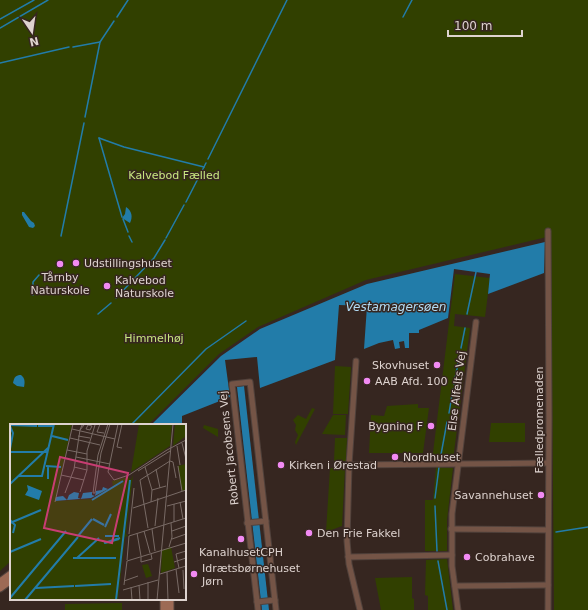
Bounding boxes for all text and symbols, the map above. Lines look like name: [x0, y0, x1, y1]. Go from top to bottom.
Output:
north arrow: [12, 12, 52, 52]
scale bar: [448, 12, 522, 38]
text: 100 m: [454, 19, 492, 33]
text: N: [28, 34, 40, 49]
park label: Kalvebod Fælled: [128, 169, 220, 182]
place label: Udstillingshuset: [84, 257, 172, 270]
marker: Udstillingshuset: [71, 258, 81, 268]
marker: Tårnby Naturskole: [55, 259, 65, 269]
place label: Tårnby Naturskole: [30, 271, 90, 297]
place label: Kalvebod Naturskole: [115, 274, 174, 300]
marker: Kalvebod Naturskole: [102, 281, 112, 291]
water label: Vestamagersøen: [346, 300, 446, 314]
park label: Himmelhøj: [124, 332, 184, 345]
street label: Else Alfelts Vej: [446, 350, 468, 432]
place label: Skovhuset: [372, 359, 430, 372]
marker: Skovhuset: [432, 360, 442, 370]
street label: Fælledpromenaden: [533, 367, 546, 473]
place label: AAB Afd. 100: [375, 375, 447, 388]
marker: AAB Afd. 100: [362, 376, 372, 386]
street label: Robert Jacobsens Vej: [217, 390, 241, 506]
place label: Bygning F: [368, 420, 423, 433]
marker: Bygning F: [426, 421, 436, 431]
inset map: [10, 424, 186, 600]
place label: Nordhuset: [403, 451, 461, 464]
marker: Nordhuset: [390, 452, 400, 462]
place label: Kirken i Ørestad: [289, 459, 377, 472]
marker: Kirken i Ørestad: [276, 460, 286, 470]
place label: Savannehuset: [455, 489, 534, 502]
marker: Savannehuset: [536, 490, 546, 500]
place label: Den Frie Fakkel: [317, 527, 400, 540]
marker: Den Frie Fakkel: [304, 528, 314, 538]
marker: KanalhusetCPH: [236, 534, 246, 544]
place label: KanalhusetCPH: [199, 546, 283, 559]
place label: Cobrahave: [475, 551, 535, 564]
marker: Cobrahave: [462, 552, 472, 562]
place label: Idrætsbørnehuset Jørn: [201, 562, 301, 588]
marker: Idrætsbørnehuset Jørn: [189, 569, 199, 579]

